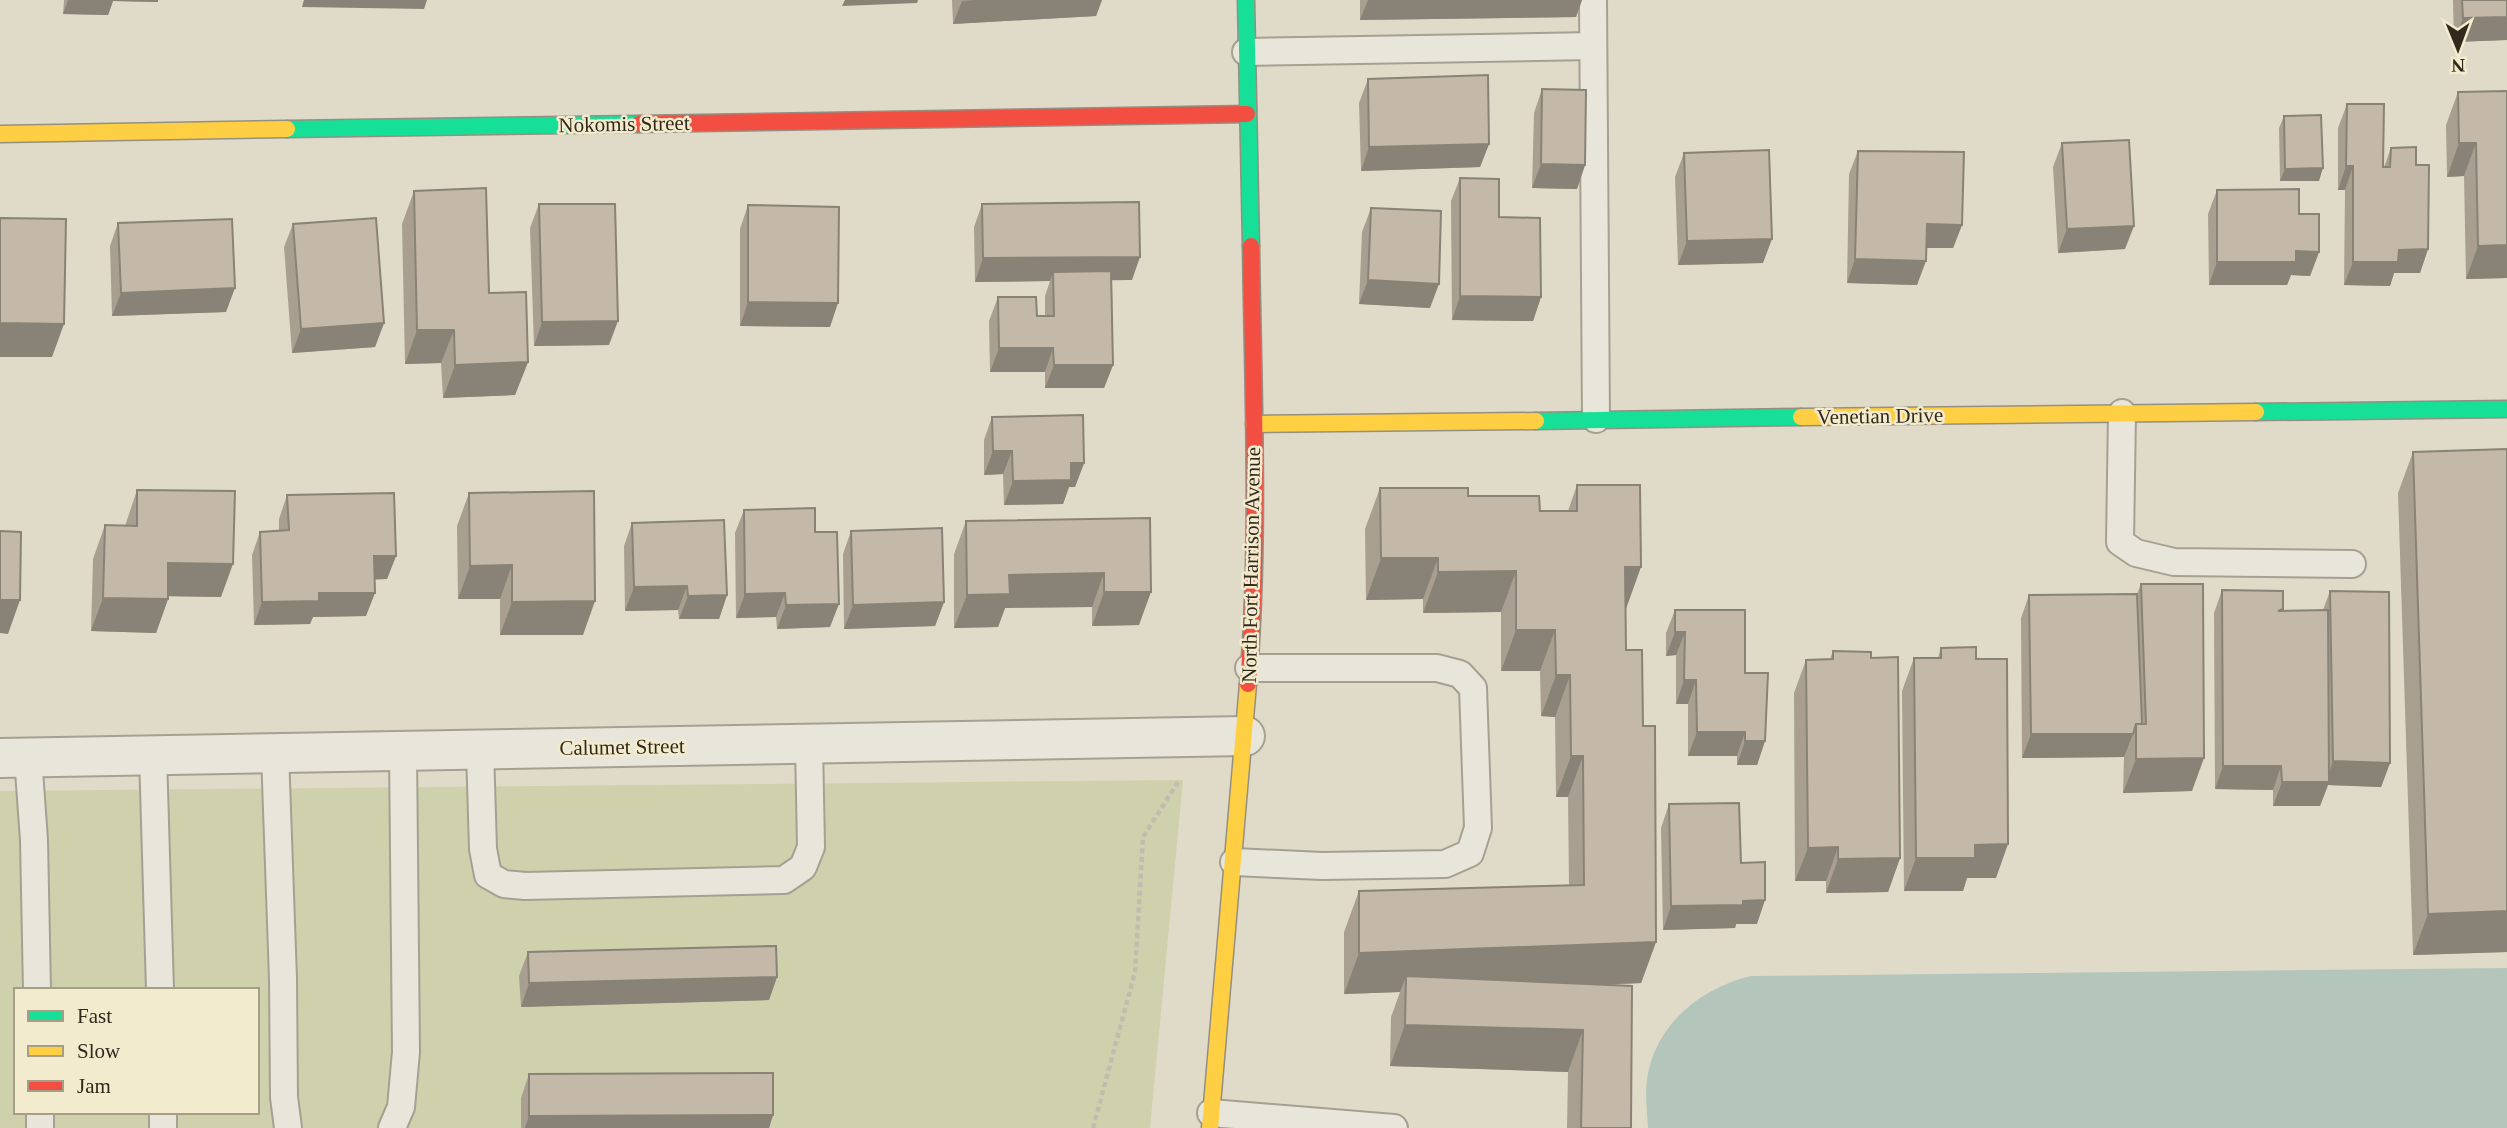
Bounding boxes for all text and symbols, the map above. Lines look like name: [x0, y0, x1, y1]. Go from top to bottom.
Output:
north arrow: [2423, 14, 2493, 84]
text: N: [2451, 55, 2465, 76]
street label: Nokomis Street: [558, 111, 690, 137]
street label: Venetian Drive: [1817, 403, 1943, 429]
street label: North Fort Harrison Avenue: [1237, 447, 1265, 683]
street label: Calumet Street: [559, 734, 685, 760]
legend: [14, 988, 259, 1114]
text: Fast: [77, 1004, 112, 1028]
text: Slow: [77, 1039, 121, 1063]
text: Jam: [77, 1074, 111, 1098]

